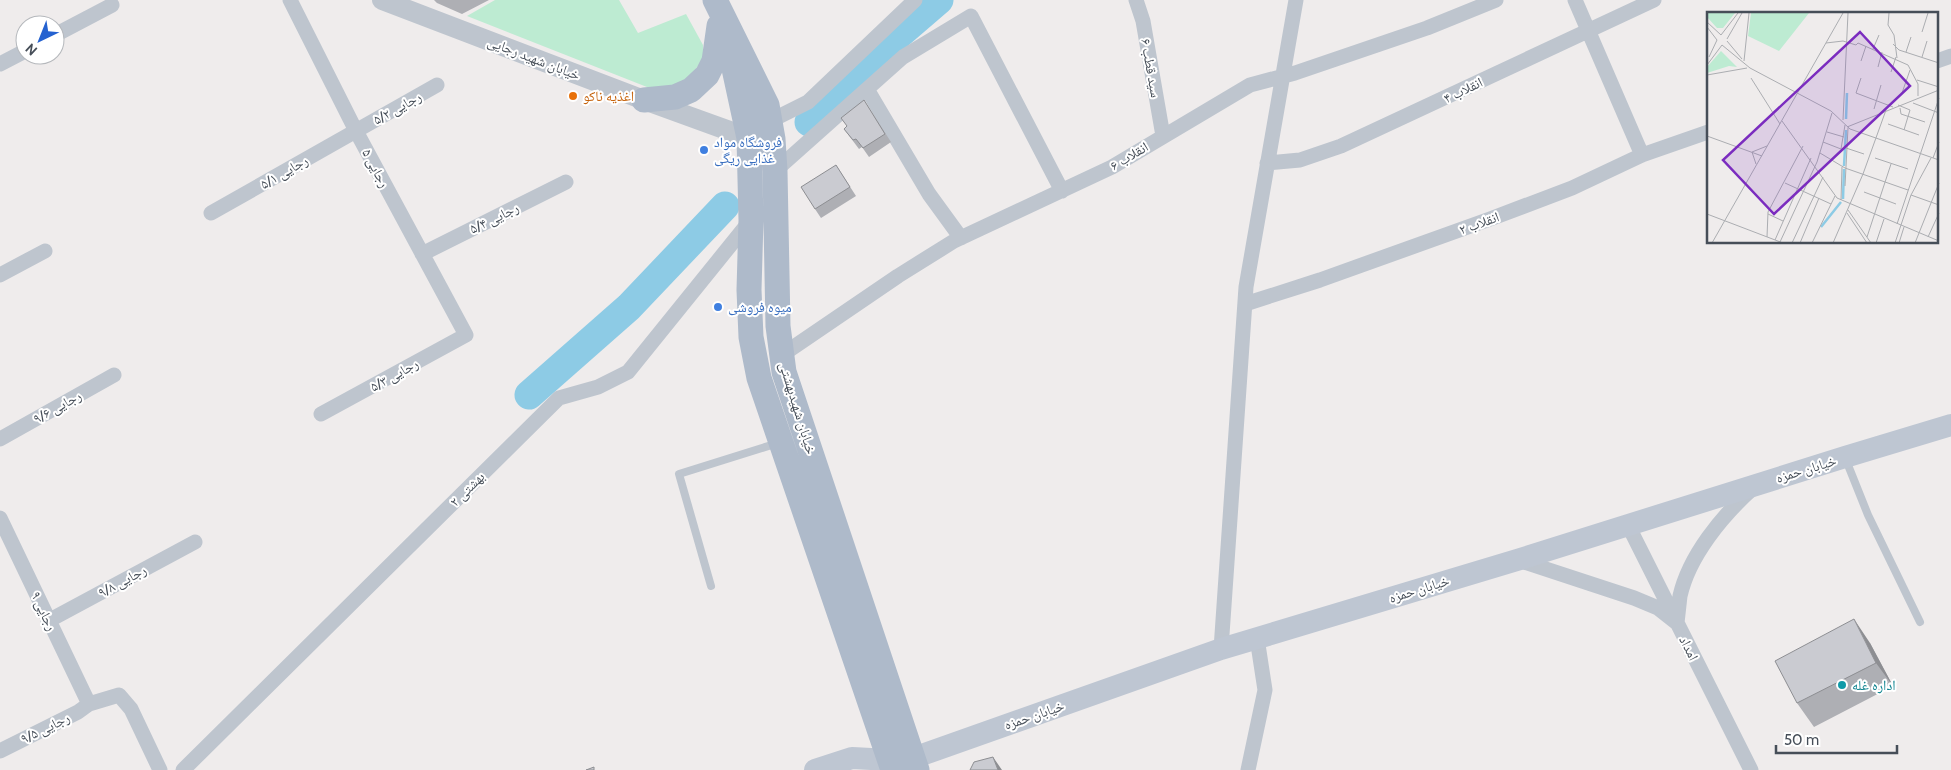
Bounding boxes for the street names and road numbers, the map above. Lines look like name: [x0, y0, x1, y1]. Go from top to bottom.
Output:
street label: خیابان شهید رجایی: [485, 32, 583, 84]
street label: سید قطب ۶: [1137, 37, 1165, 99]
street label: انقلاب ۴: [1440, 73, 1486, 107]
street label: رجایی ۵/۲: [370, 87, 424, 129]
street label: انقلاب ۶: [1107, 138, 1151, 174]
street label: رجایی ۵: [358, 145, 394, 191]
street label: رجایی ۵/۱: [257, 151, 311, 193]
street label: رجایی ۵/۴: [466, 198, 522, 238]
street label: انقلاب ۲: [1456, 207, 1502, 239]
street label: رجایی ۵/۳: [367, 354, 421, 396]
street label: خیابان شهیدبهشتی: [775, 360, 821, 456]
street label: رجایی ۹/۶: [30, 386, 84, 428]
street label: خیابان حمزه: [1774, 451, 1838, 487]
street label: بهشتی ۲: [446, 467, 489, 510]
street label: رجایی ۹/۸: [95, 561, 149, 601]
street label: خیابان حمزه: [1387, 571, 1451, 607]
street label: رجایی ۹: [27, 588, 61, 634]
street label: امداد: [1675, 633, 1703, 663]
street label: خیابان حمزه: [1002, 696, 1066, 734]
street label: رجایی ۹/۵: [17, 708, 73, 748]

